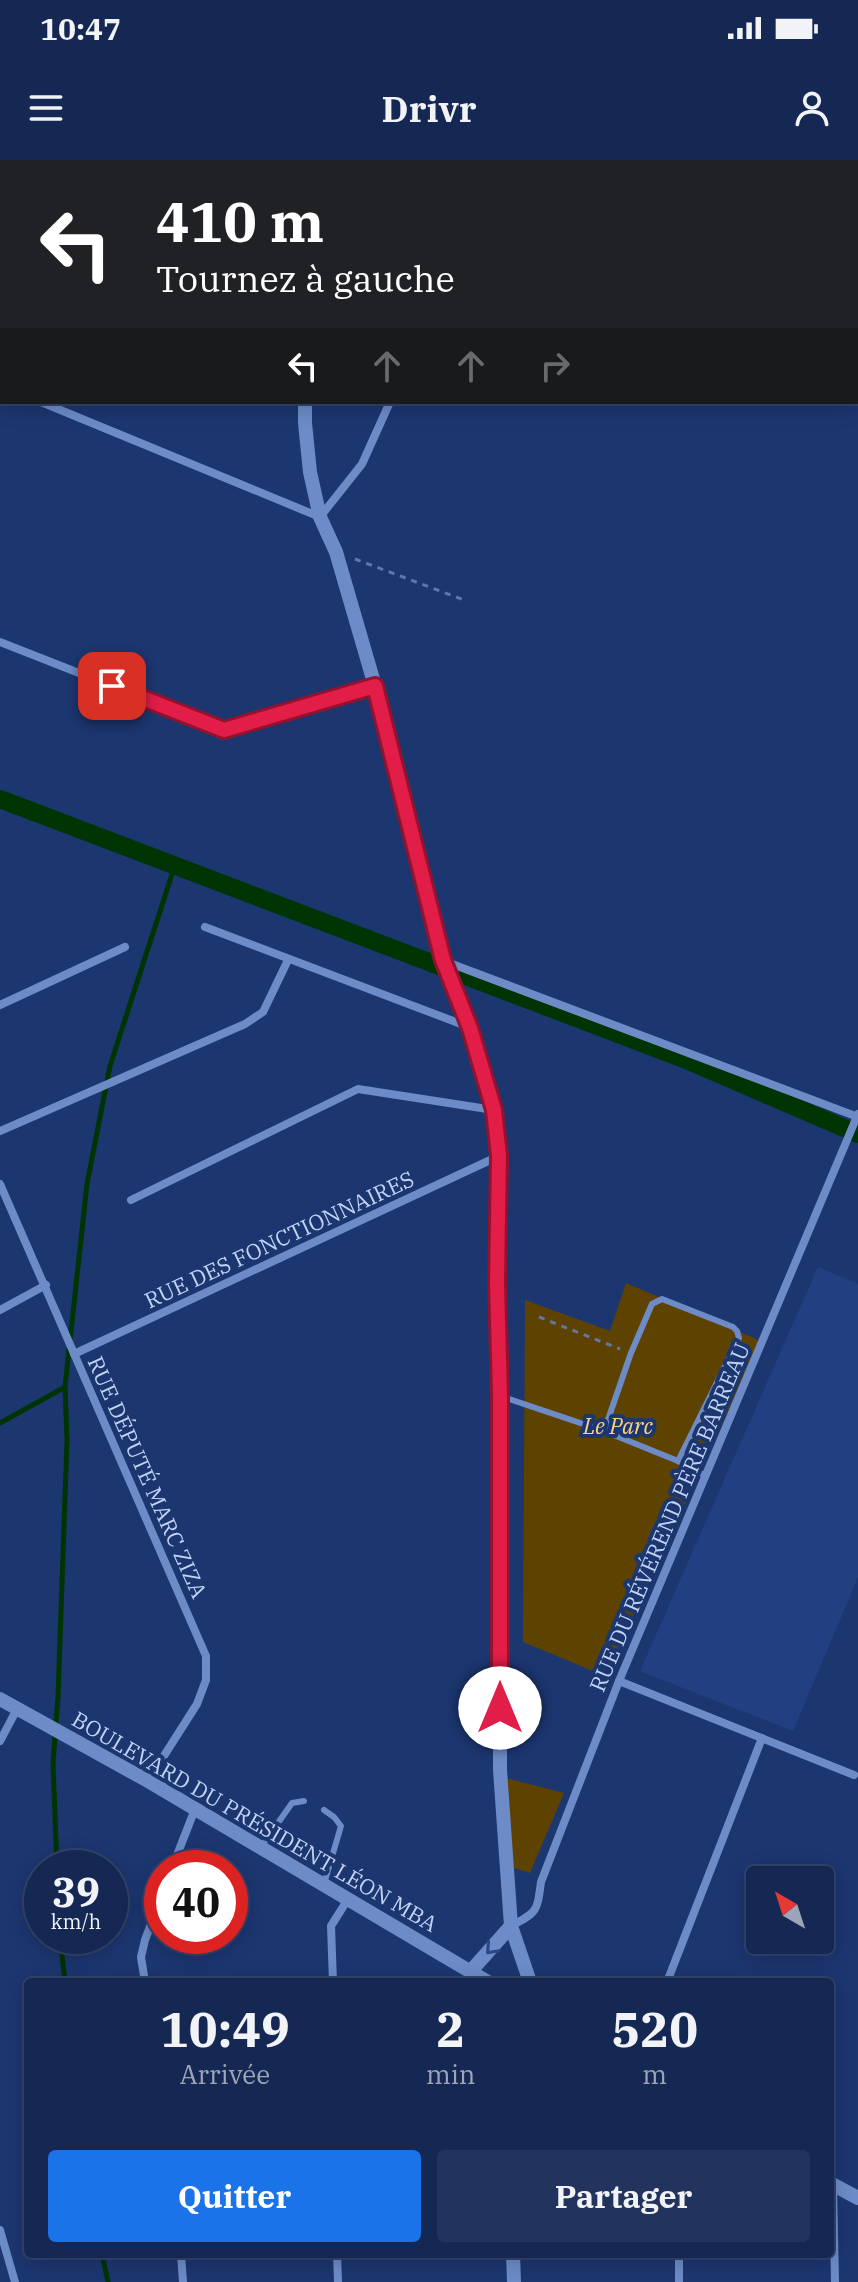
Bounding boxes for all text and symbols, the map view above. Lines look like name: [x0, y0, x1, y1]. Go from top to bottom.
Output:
text: 10:47: [40, 9, 121, 48]
text: Drivr: [381, 85, 477, 132]
icon: menu: [24, 86, 68, 130]
icon: person: [790, 86, 834, 130]
text: 410 m: [156, 185, 324, 257]
icon: left: [24, 192, 128, 296]
text: Tournez à gauche: [156, 255, 455, 302]
icon: left: [281, 344, 325, 388]
icon: ahead: [365, 344, 409, 388]
icon: ahead: [449, 344, 493, 388]
icon: right: [533, 344, 577, 388]
pin: [78, 652, 146, 720]
icon: arrive: [90, 664, 134, 708]
street label: RUE DES FONCTIONNAIRES: [139, 1164, 419, 1314]
street label: RUE DU RÉVÉREND PÈRE BARREAU: [582, 1338, 756, 1696]
street label: RUE DÉPUTÉ MARC ZIZA: [81, 1351, 215, 1603]
park label: Le Parc: [582, 1411, 653, 1440]
position arrow: [458, 1666, 542, 1750]
street label: BOULEVARD DU PRÉSIDENT LÉON MBA: [67, 1704, 443, 1938]
speed limit sign: 40: [144, 1850, 248, 1954]
text: 39: [52, 1866, 100, 1918]
north arrow: [746, 1866, 834, 1954]
map controls: [746, 1866, 834, 1954]
text: km/h: [51, 1908, 101, 1935]
one-way arrow: [485, 1940, 500, 1954]
text: 10:49: [160, 1998, 290, 2060]
text: 2: [436, 1998, 465, 2060]
text: 520: [612, 1998, 698, 2060]
text: Arrivée: [180, 2057, 270, 2091]
text: min: [426, 2057, 475, 2091]
text: m: [642, 2057, 667, 2091]
button: Quitter: [48, 2150, 421, 2242]
button: Partager: [437, 2150, 810, 2242]

